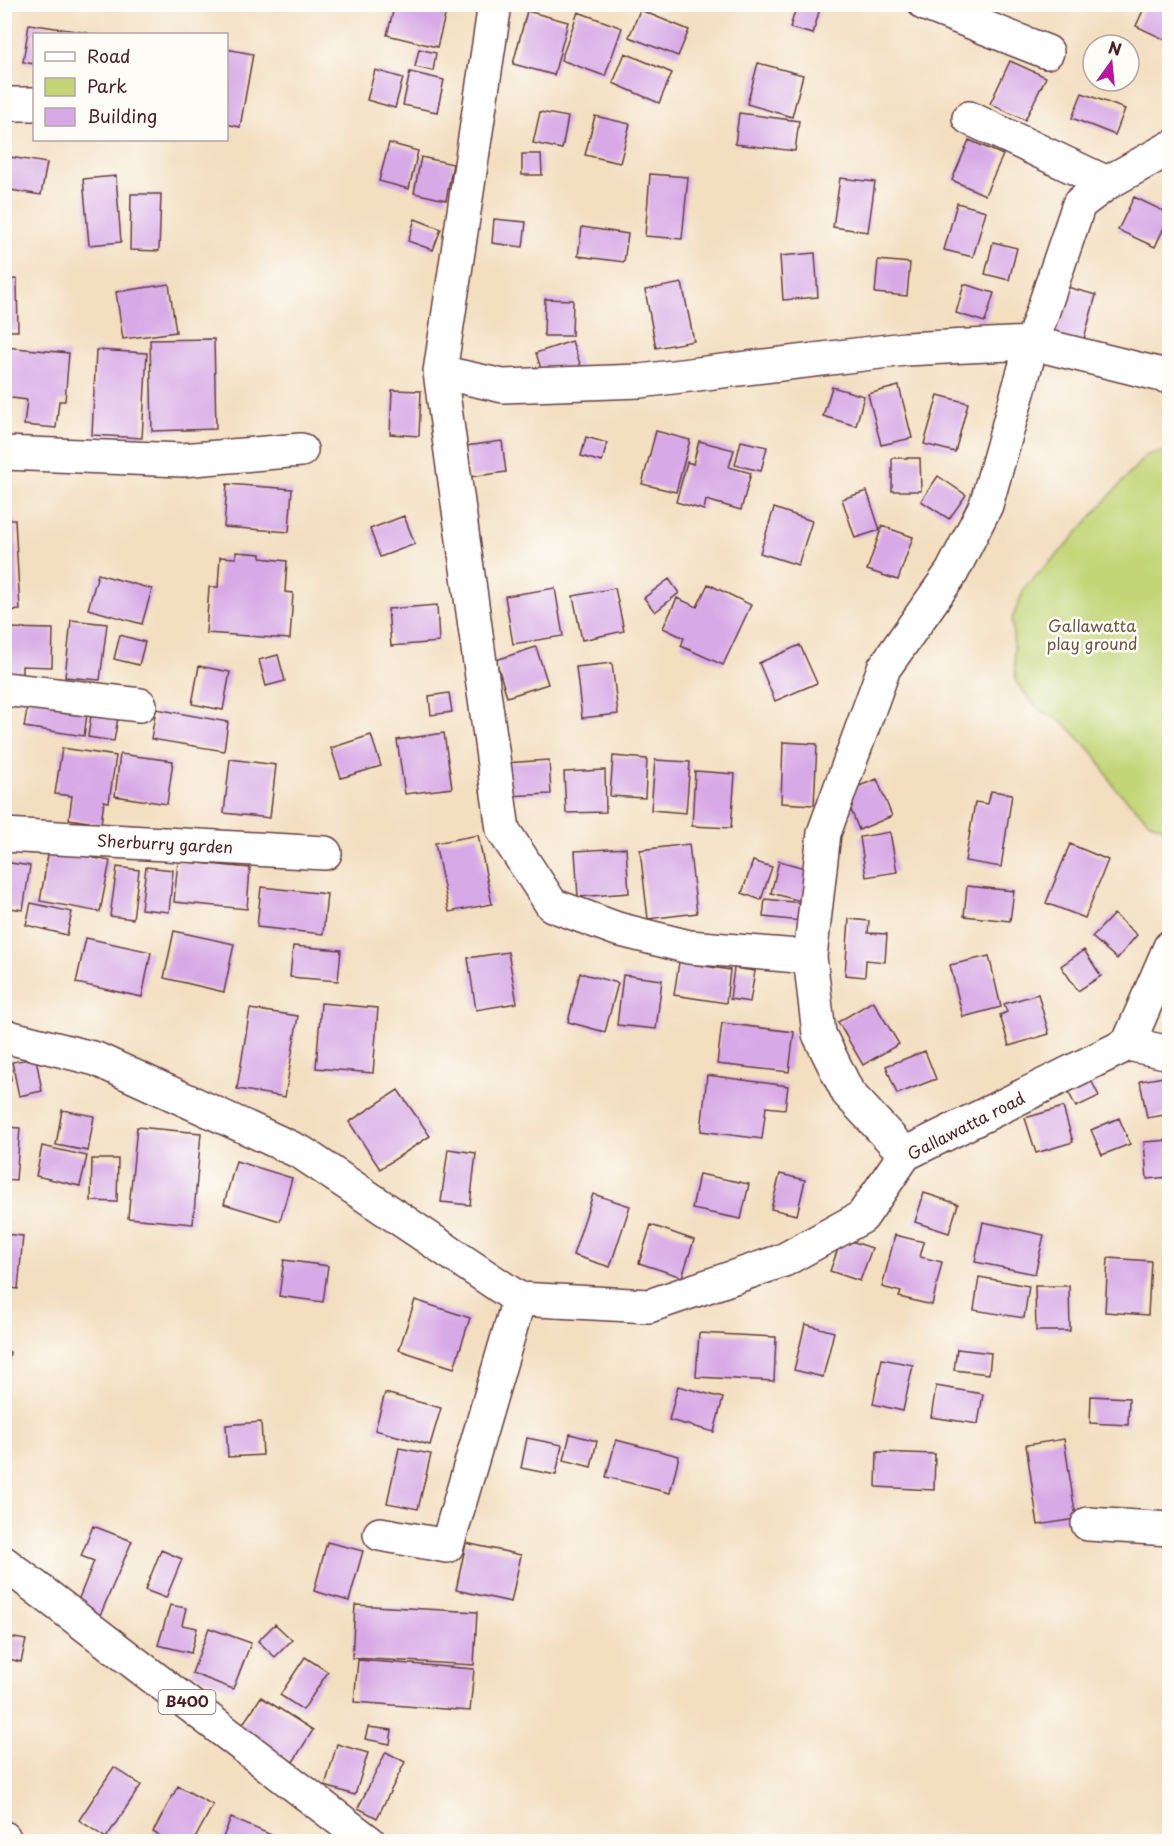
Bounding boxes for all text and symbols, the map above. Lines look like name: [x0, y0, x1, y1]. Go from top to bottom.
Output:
legend: [33, 33, 228, 141]
north arrow: [1081, 33, 1141, 93]
text: N: [1106, 34, 1124, 61]
text: Road: [87, 42, 131, 69]
text: Park: [87, 72, 127, 99]
text: Building: [87, 102, 157, 129]
park label: Gallawatta play ground: [1046, 613, 1138, 655]
street label: Sherburry garden: [96, 827, 234, 859]
street label: Gallawatta road: [903, 1085, 1029, 1165]
road number: B400: [158, 1690, 216, 1714]

